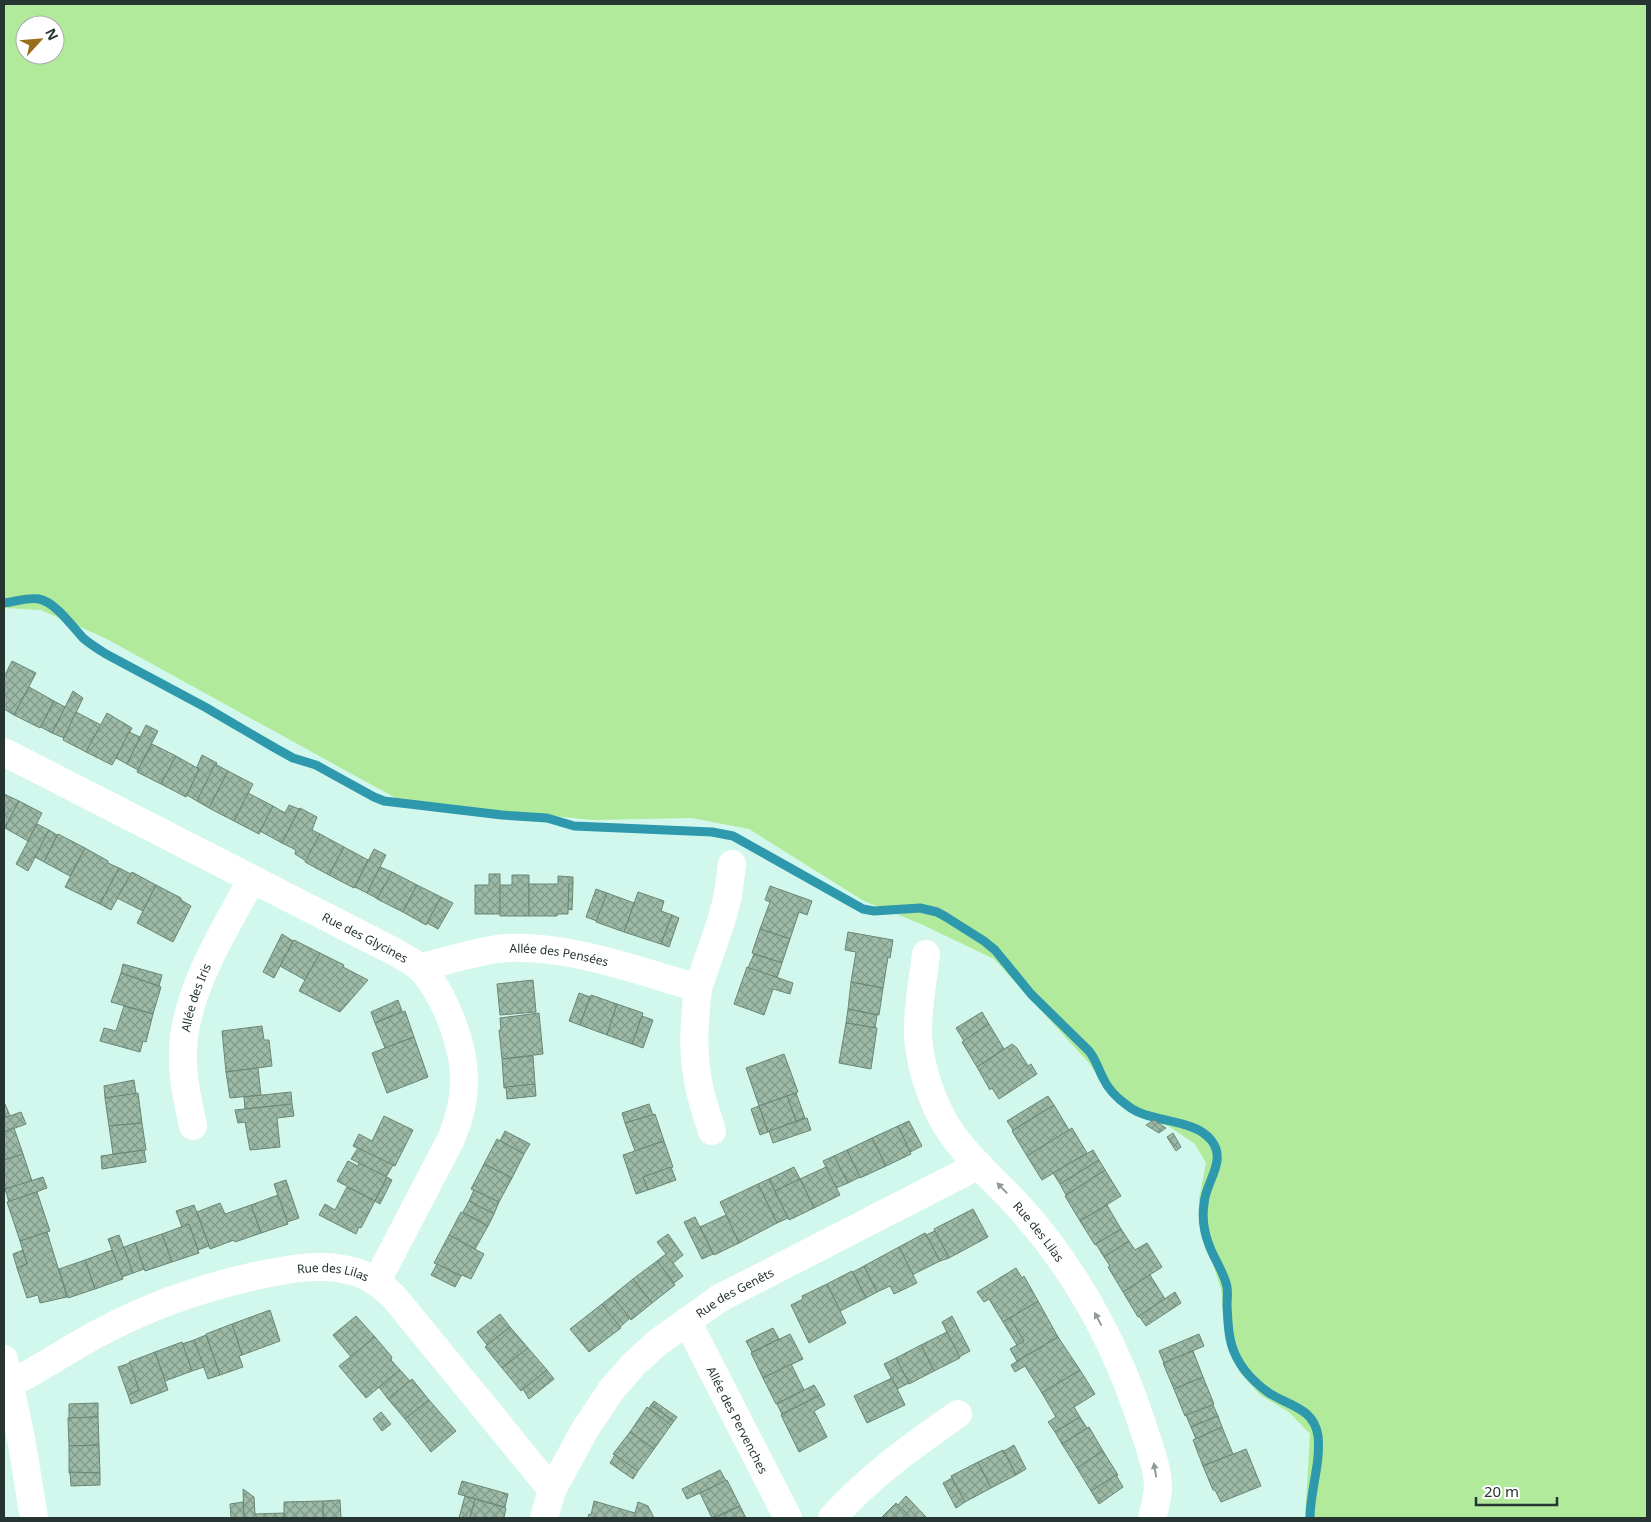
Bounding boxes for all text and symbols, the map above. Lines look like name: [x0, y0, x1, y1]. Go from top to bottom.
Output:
north arrow: [15, 15, 65, 65]
text: N: [41, 25, 63, 43]
street label: Rue des Glycines: [319, 908, 412, 967]
street label: Allée des Pensées: [509, 939, 611, 970]
street label: Allée des Iris: [176, 960, 215, 1033]
one-way arrow: [996, 1183, 1008, 1195]
street label: Rue des Lilas: [1010, 1198, 1069, 1265]
street label: Rue des Lilas: [296, 1258, 372, 1285]
street label: Rue des Genêts: [692, 1263, 777, 1321]
one-way arrow: [1094, 1312, 1102, 1326]
street label: Allée des Pervenches: [703, 1363, 772, 1477]
one-way arrow: [1151, 1462, 1159, 1478]
scale bar: [1476, 1474, 1557, 1506]
text: 20 m: [1484, 1481, 1519, 1501]

